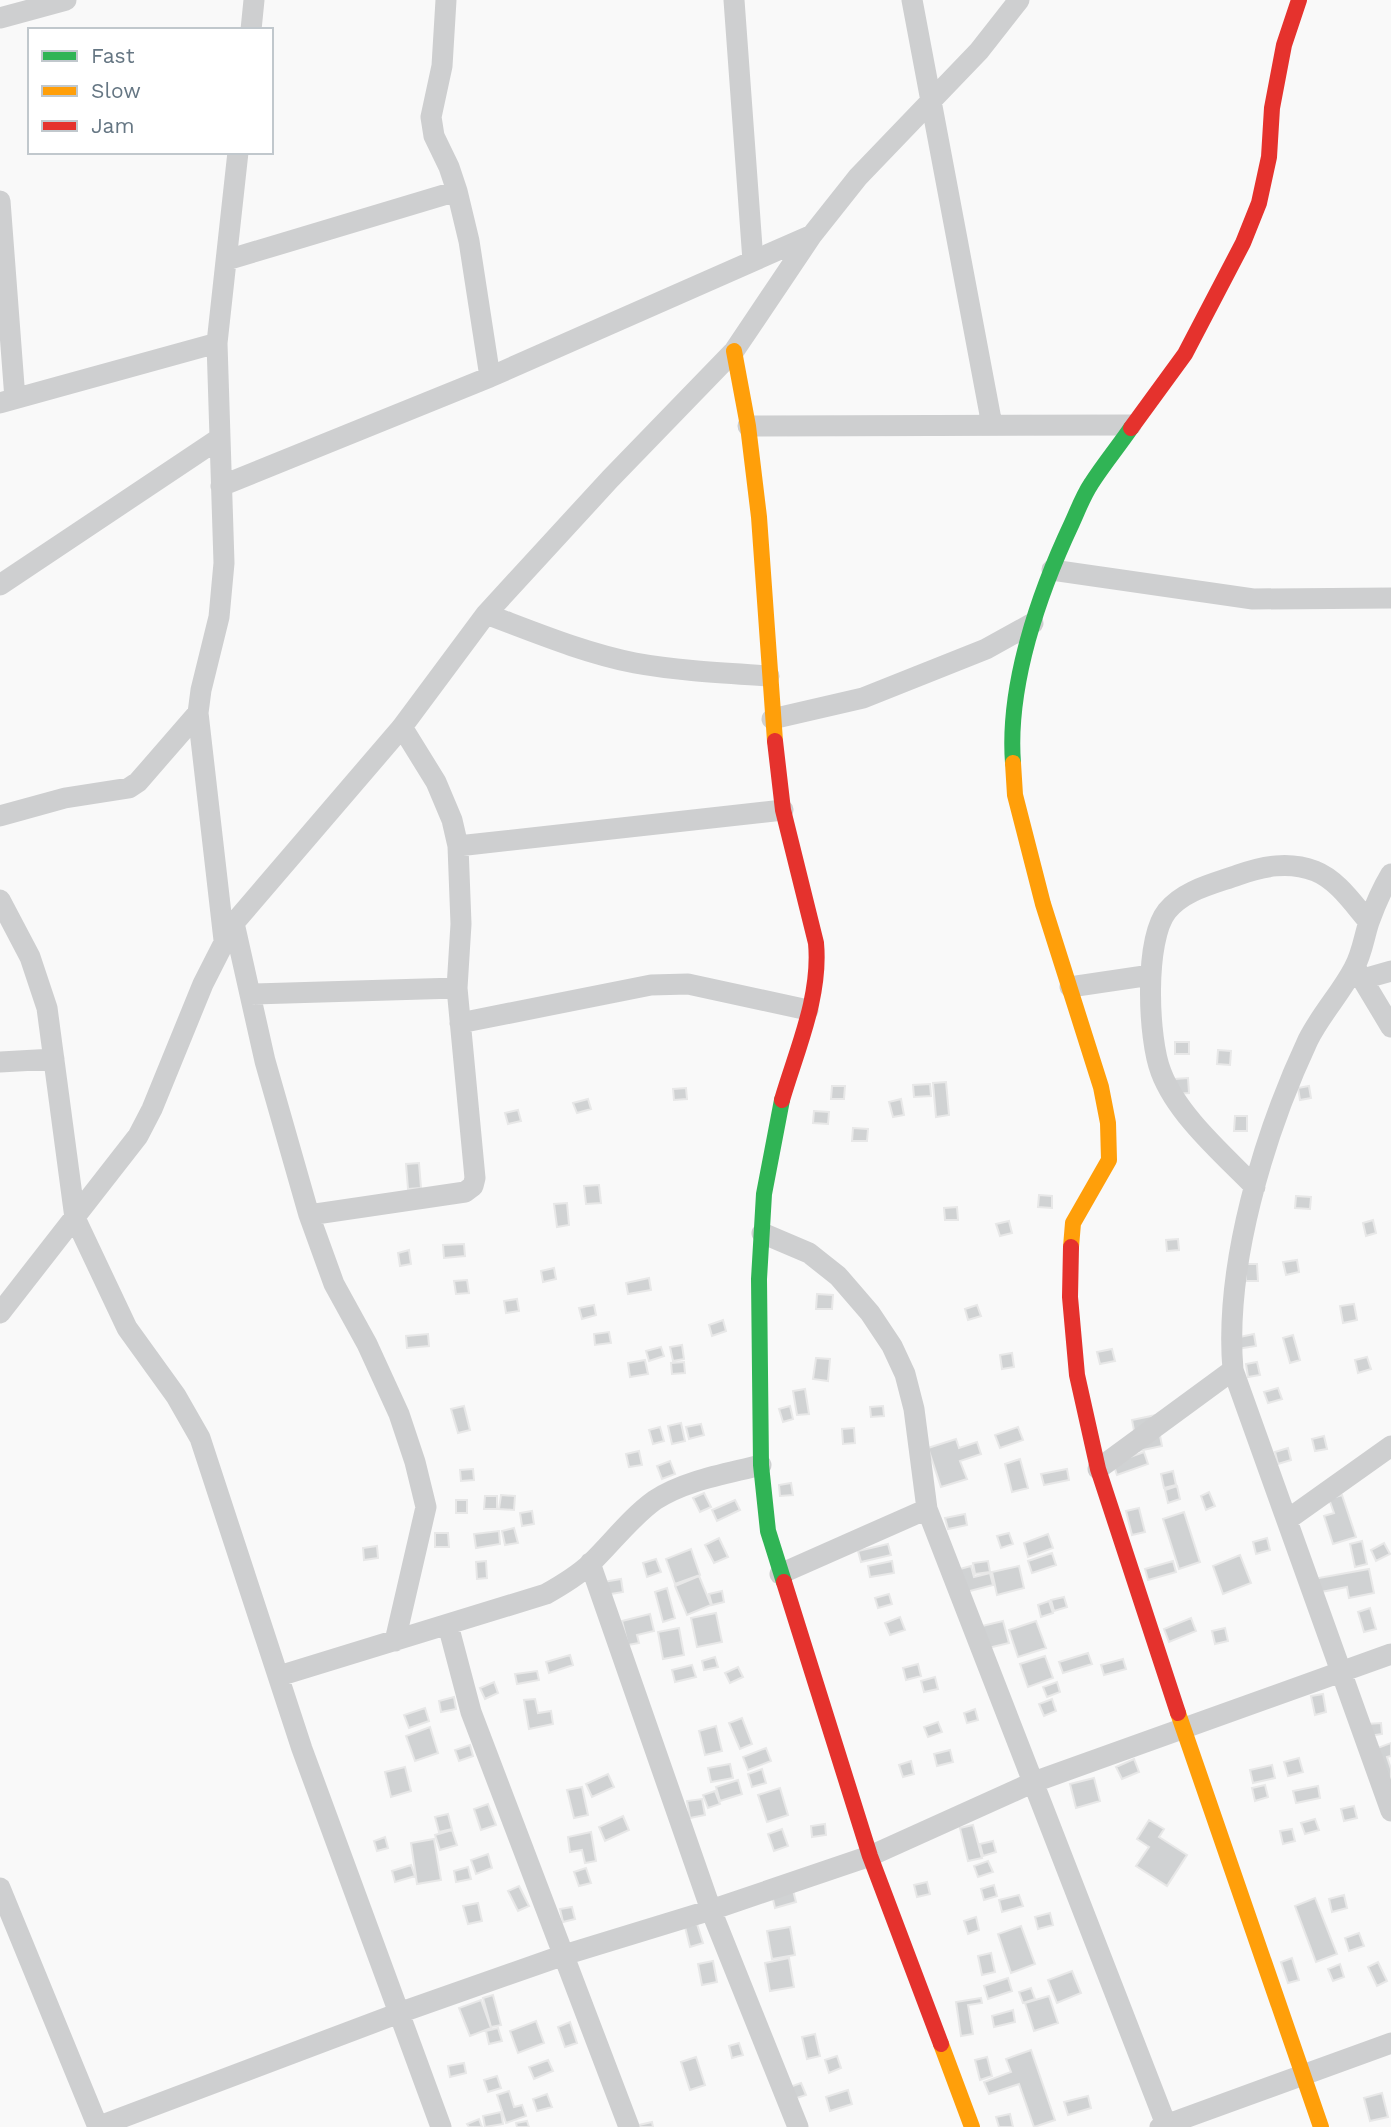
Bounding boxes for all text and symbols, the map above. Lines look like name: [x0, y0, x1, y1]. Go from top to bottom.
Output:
legend: [28, 28, 273, 154]
text: Fast: [91, 43, 135, 68]
text: Slow: [91, 78, 141, 103]
text: Jam: [91, 113, 134, 138]

